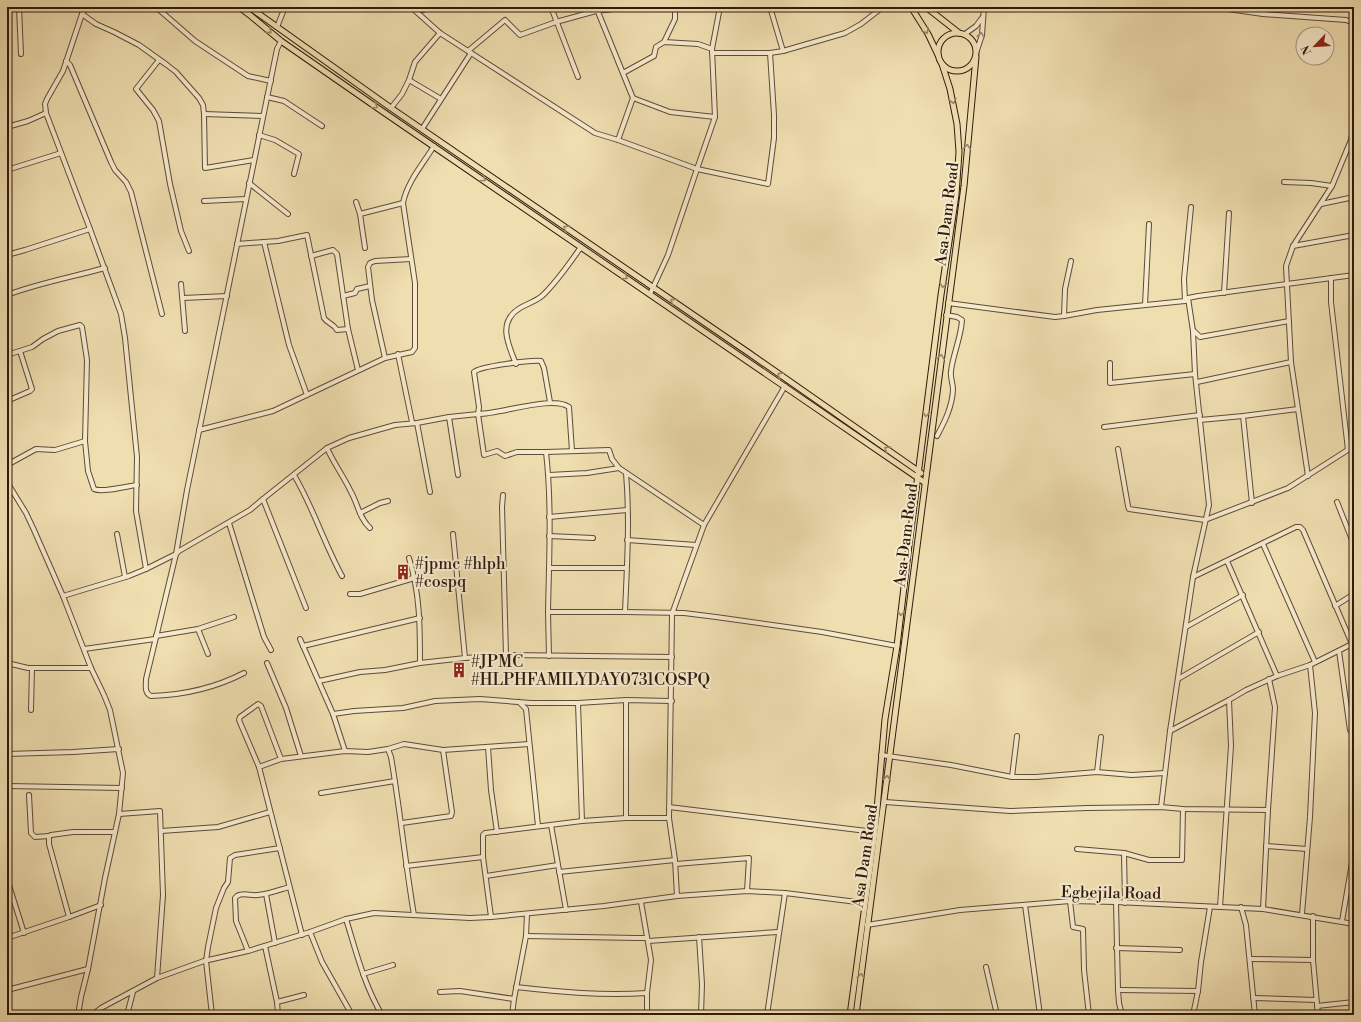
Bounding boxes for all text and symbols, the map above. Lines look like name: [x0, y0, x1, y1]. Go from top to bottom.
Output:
one-way arrow: [265, 26, 272, 33]
north arrow: [1295, 26, 1335, 66]
one-way arrow: [921, 27, 928, 35]
one-way arrow: [976, 32, 985, 38]
text: N: [1299, 43, 1315, 57]
one-way arrow: [948, 98, 956, 104]
one-way arrow: [371, 101, 378, 108]
one-way arrow: [962, 144, 971, 150]
street label: Asa Dam Road: [931, 161, 963, 268]
one-way arrow: [479, 174, 486, 182]
one-way arrow: [563, 225, 570, 233]
one-way arrow: [620, 272, 627, 279]
one-way arrow: [939, 282, 948, 289]
one-way arrow: [670, 299, 677, 306]
one-way arrow: [936, 354, 945, 360]
one-way arrow: [777, 372, 784, 380]
one-way arrow: [922, 411, 931, 417]
one-way arrow: [884, 447, 891, 454]
street label: Asa Dam Road: [890, 482, 922, 589]
place label: #jpmc #hlph #cospq: [415, 554, 506, 592]
building icon: #jpmc #hlph #cospq: [394, 563, 412, 581]
one-way arrow: [896, 610, 905, 616]
place label: #JPMC #HLPHFAMILYDAY0731COSPQ: [471, 652, 710, 690]
building icon: #JPMC #HLPHFAMILYDAY0731COSPQ: [450, 661, 468, 679]
one-way arrow: [883, 775, 892, 781]
street label: Asa Dam Road: [848, 803, 882, 910]
street label: Egbejila Road: [1061, 882, 1161, 904]
one-way arrow: [856, 973, 865, 979]

